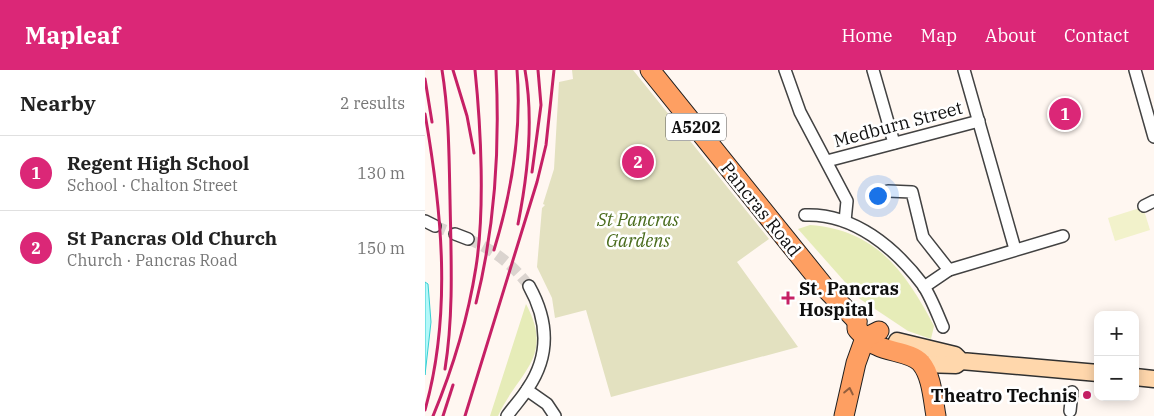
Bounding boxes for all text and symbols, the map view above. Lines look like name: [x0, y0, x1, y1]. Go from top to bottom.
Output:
text: Mapleaf: [25, 19, 120, 51]
text: Home: [841, 24, 893, 47]
text: Map: [921, 24, 957, 47]
text: About: [985, 24, 1036, 47]
text: Contact: [1064, 24, 1129, 47]
text: Nearby: [20, 89, 96, 117]
text: 2 results: [340, 93, 405, 113]
pin: 1: [1049, 95, 1081, 133]
street label: Medburn Street: [831, 96, 965, 152]
road number: A5202: [666, 114, 726, 140]
pin: 2: [622, 143, 654, 181]
text: Regent High School: [67, 151, 249, 175]
street label: Pancras Road: [716, 157, 806, 261]
text: 1: [31, 163, 41, 183]
text: 130 m: [357, 163, 405, 183]
text: School · Chalton Street: [67, 175, 238, 195]
your location: [865, 183, 891, 209]
park label: St Pancras Gardens: [596, 208, 679, 252]
text: St Pancras Old Church: [67, 226, 277, 250]
text: 2: [31, 238, 41, 258]
text: 150 m: [357, 238, 405, 258]
text: Church · Pancras Road: [67, 250, 238, 270]
place label: St. Pancras Hospital: [799, 277, 899, 321]
marker: St. Pancras Hospital: [781, 291, 795, 305]
map controls: [1094, 311, 1139, 401]
button: +: [1094, 311, 1139, 356]
button: −: [1094, 356, 1139, 401]
place label: Theatro Technis: [931, 384, 1077, 407]
one-way arrow: [844, 387, 854, 396]
marker: Theatro Technis: [1081, 389, 1093, 401]

